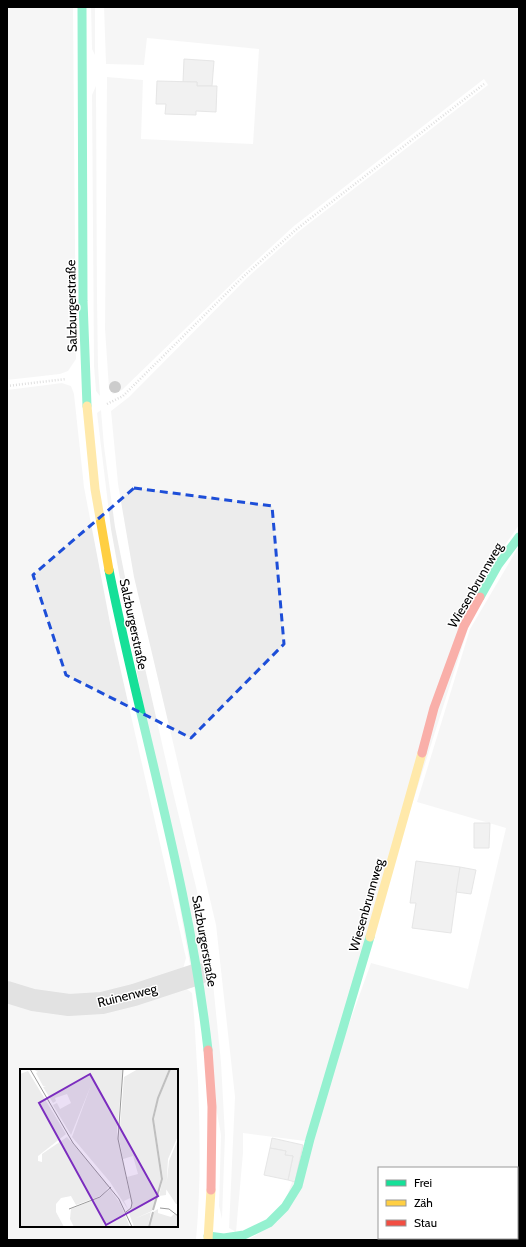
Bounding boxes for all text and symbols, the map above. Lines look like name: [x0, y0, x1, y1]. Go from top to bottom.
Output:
street label: Salzburgerstraße: [62, 259, 80, 352]
street label: Wiesenbrunnweg: [444, 539, 506, 631]
street label: Salzburgerstraße: [117, 577, 152, 671]
street label: Wiesenbrunnweg: [345, 856, 387, 953]
street label: Salzburgerstraße: [189, 894, 221, 988]
street label: Ruinenweg: [96, 980, 159, 1010]
inset map: [20, 1069, 178, 1227]
legend: [378, 1167, 518, 1239]
text: Frei: [414, 1175, 432, 1190]
text: Zäh: [414, 1195, 433, 1210]
text: Stau: [414, 1215, 437, 1230]

